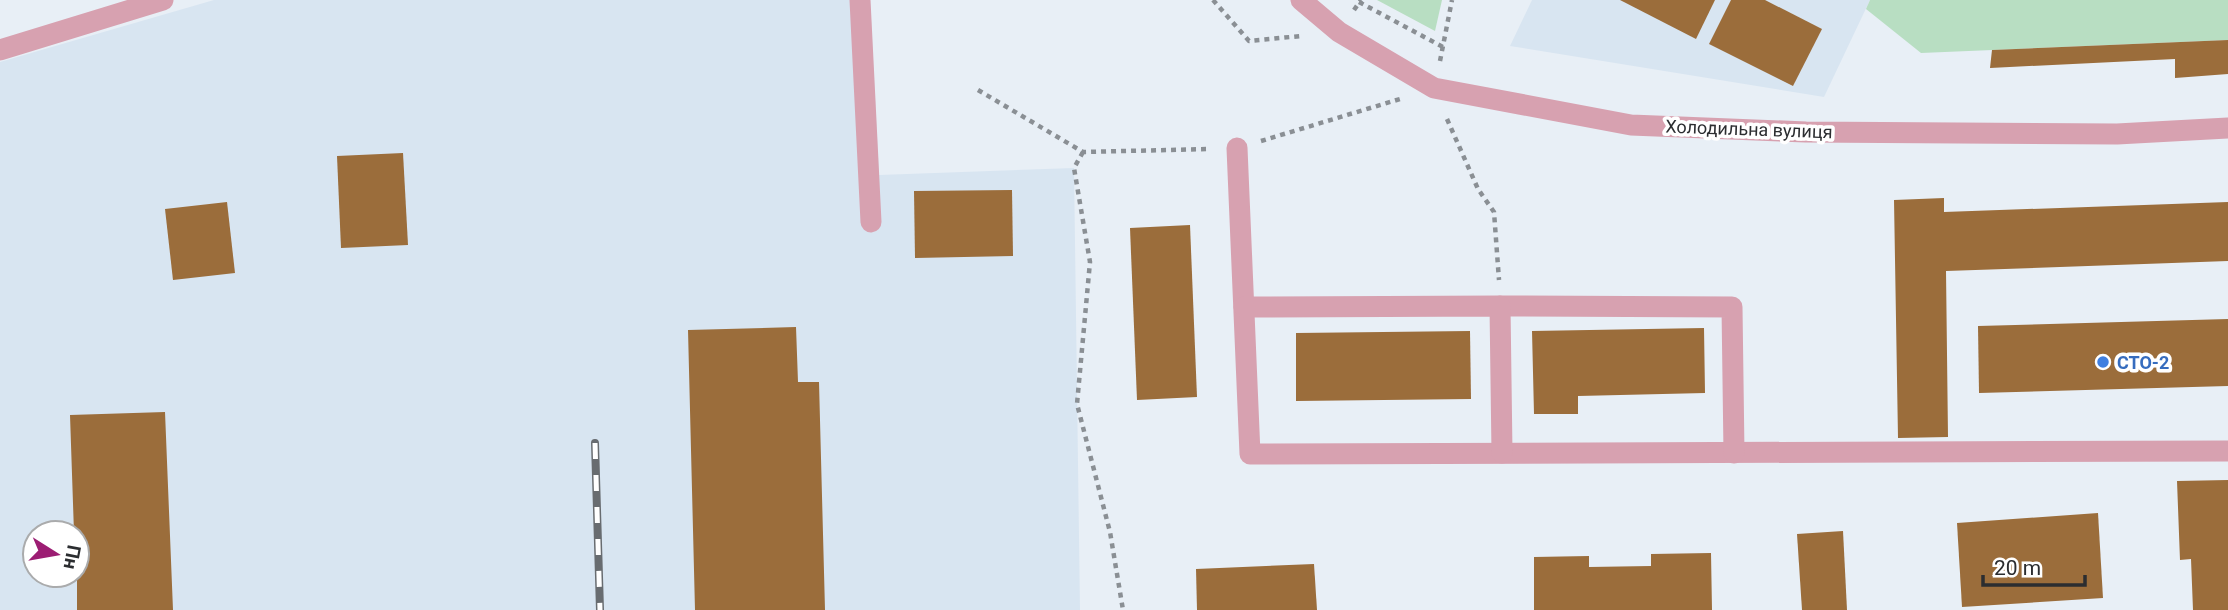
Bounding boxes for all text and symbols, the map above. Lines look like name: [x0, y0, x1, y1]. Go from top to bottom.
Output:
street label: Холодильна вулиця: [1665, 116, 1833, 142]
place label: СТО-2: [2117, 352, 2169, 373]
marker: СТО-2: [2095, 354, 2111, 370]
north arrow: [21, 519, 91, 589]
text: Пн: [59, 543, 86, 571]
scale bar: [1983, 544, 2084, 588]
text: 20 m: [1994, 556, 2041, 580]

